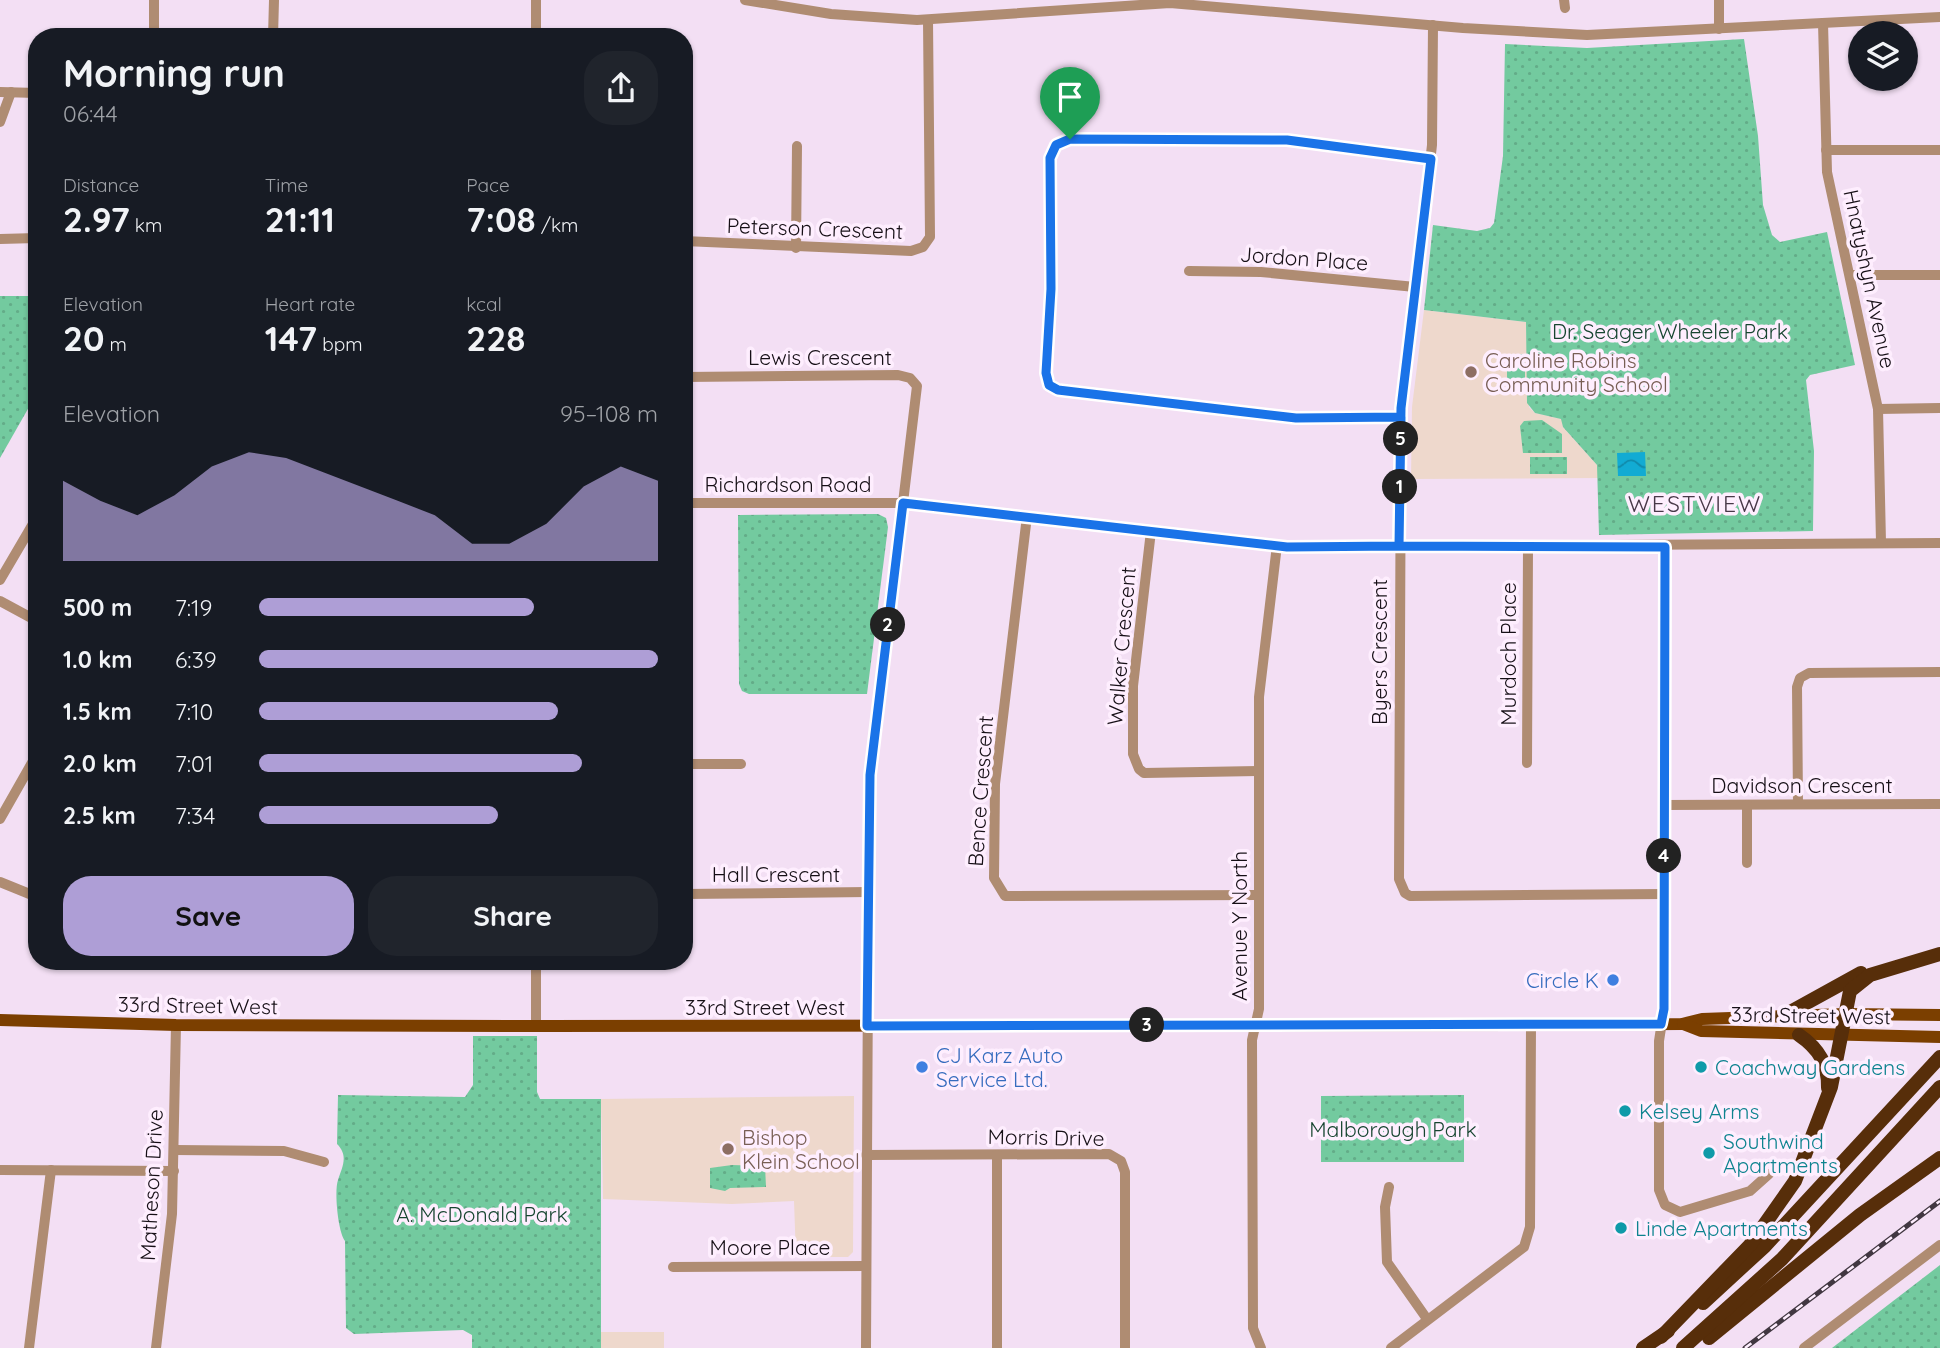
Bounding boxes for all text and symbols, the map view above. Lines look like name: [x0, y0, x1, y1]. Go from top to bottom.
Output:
map controls: [1848, 21, 1918, 91]
button: layers: [1848, 21, 1918, 91]
text: Morning run: [63, 49, 285, 97]
button: share: [584, 51, 658, 125]
pin: [1040, 67, 1100, 139]
icon: arrive: [1051, 78, 1089, 116]
text: 06:44: [63, 99, 118, 128]
text: Distance: [63, 173, 139, 197]
text: Time: [265, 173, 308, 197]
text: Pace: [466, 173, 510, 197]
street label: Hnatyshyn Avenue: [1838, 187, 1902, 371]
text: 2.97: [63, 197, 130, 241]
text: 21:11: [265, 197, 335, 241]
text: 7:08: [466, 197, 536, 241]
street label: Peterson Crescent: [726, 212, 904, 244]
text: km: [130, 213, 162, 237]
text: /km: [536, 213, 578, 237]
street label: Jordon Place: [1239, 241, 1369, 275]
text: Elevation: [63, 292, 143, 316]
text: Heart rate: [265, 292, 355, 316]
text: kcal: [466, 292, 502, 316]
text: 20: [63, 316, 104, 360]
text: 147: [265, 316, 317, 360]
text: 228: [466, 316, 525, 360]
park label: Dr. Seager Wheeler Park: [1552, 318, 1788, 344]
text: m: [104, 332, 127, 356]
text: bpm: [317, 332, 363, 356]
street label: Lewis Crescent: [748, 344, 892, 370]
place label: Caroline Robins Community School: [1485, 347, 1668, 397]
marker: Caroline Robins Community School: [1463, 364, 1479, 380]
text: Elevation: [63, 399, 160, 428]
text: 95–108 m: [560, 399, 658, 428]
pin: 5: [1384, 422, 1418, 457]
text: 5: [1395, 426, 1406, 450]
pin: 1: [1382, 470, 1418, 504]
street label: Richardson Road: [705, 471, 871, 497]
text: 1: [1396, 474, 1403, 498]
district label: WESTVIEW: [1628, 489, 1762, 518]
street label: Walker Crescent: [1101, 566, 1141, 726]
street label: Byers Crescent: [1366, 579, 1392, 725]
street label: Murdoch Place: [1495, 582, 1521, 726]
text: 500 m: [63, 593, 132, 622]
text: 7:19: [175, 593, 212, 622]
pin: 2: [870, 608, 906, 642]
text: 2: [882, 612, 893, 636]
text: 1.0 km: [63, 645, 133, 674]
text: 6:39: [175, 645, 217, 674]
text: 1.5 km: [63, 697, 132, 726]
text: 7:10: [175, 697, 213, 726]
street label: Bence Crescent: [962, 715, 998, 867]
text: 2.0 km: [63, 749, 137, 778]
text: 7:01: [175, 749, 213, 778]
street label: Davidson Crescent: [1711, 772, 1893, 798]
text: 2.5 km: [63, 801, 136, 830]
text: 7:34: [175, 801, 215, 830]
pin: 4: [1646, 838, 1682, 874]
text: 4: [1658, 843, 1669, 867]
street label: Avenue Y North: [1226, 851, 1252, 1001]
street label: Hall Crescent: [712, 861, 840, 887]
button: Save: [63, 876, 354, 956]
button: Share: [368, 876, 658, 956]
place label: Circle K: [1526, 967, 1599, 993]
marker: Circle K: [1605, 972, 1621, 988]
street label: 33rd Street West: [118, 991, 278, 1019]
street label: 33rd Street West: [685, 994, 845, 1020]
street label: 33rd Street West: [1731, 1001, 1891, 1029]
pin: 3: [1130, 1007, 1164, 1042]
text: 3: [1141, 1012, 1152, 1036]
place label: CJ Karz Auto Service Ltd.: [936, 1042, 1063, 1092]
place label: Coachway Gardens: [1715, 1054, 1905, 1080]
marker: CJ Karz Auto Service Ltd.: [914, 1059, 930, 1075]
marker: Coachway Gardens: [1693, 1059, 1709, 1075]
place label: Kelsey Arms: [1639, 1098, 1759, 1124]
marker: Kelsey Arms: [1617, 1103, 1633, 1119]
street label: Matheson Drive: [134, 1108, 168, 1262]
park label: Malborough Park: [1309, 1116, 1477, 1142]
street label: Morris Drive: [987, 1123, 1105, 1151]
place label: Bishop Klein School: [742, 1124, 860, 1174]
place label: Southwind Apartments: [1723, 1128, 1838, 1178]
marker: Bishop Klein School: [720, 1141, 736, 1157]
marker: Southwind Apartments: [1701, 1145, 1717, 1161]
park label: A. McDonald Park: [396, 1201, 568, 1227]
place label: Linde Apartments: [1635, 1215, 1808, 1241]
marker: Linde Apartments: [1613, 1220, 1629, 1236]
street label: Moore Place: [710, 1234, 830, 1260]

